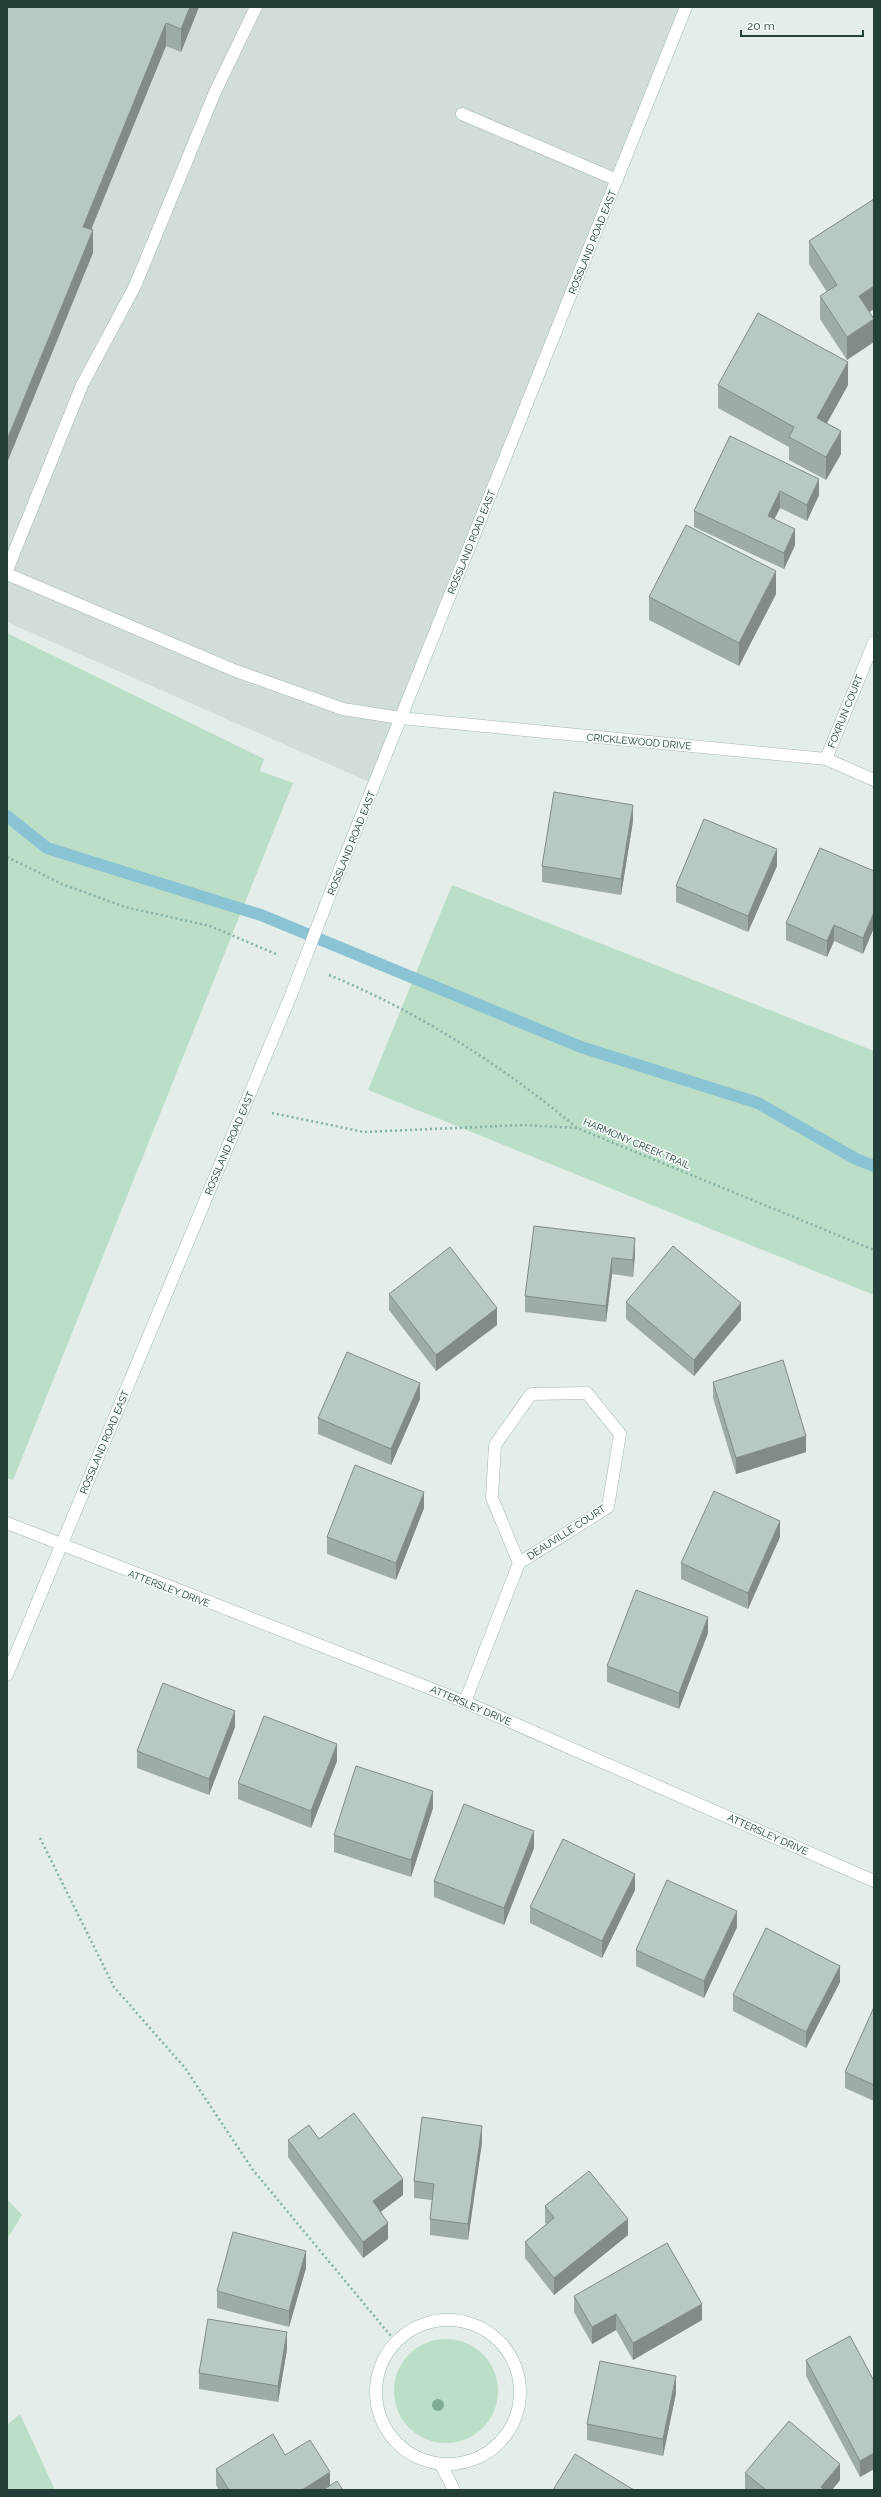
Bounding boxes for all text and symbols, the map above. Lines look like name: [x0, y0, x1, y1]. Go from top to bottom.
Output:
scale bar: [741, 12, 863, 38]
text: 20 m: [747, 19, 775, 33]
street label: ROSSLAND ROAD EAST: [567, 189, 618, 296]
street label: ROSSLAND ROAD EAST: [446, 489, 497, 596]
street label: FOXRUN COURT: [826, 673, 865, 749]
street label: CRICKLEWOOD DRIVE: [586, 731, 692, 752]
street label: ROSSLAND ROAD EAST: [326, 790, 377, 897]
street label: ROSSLAND ROAD EAST: [203, 1090, 256, 1197]
street label: HARMONY CREEK TRAIL: [582, 1116, 692, 1171]
street label: ROSSLAND ROAD EAST: [78, 1389, 131, 1496]
street label: DEAUVILLE COURT: [525, 1503, 608, 1562]
street label: ATTERSLEY DRIVE: [126, 1568, 211, 1609]
street label: ATTERSLEY DRIVE: [429, 1683, 513, 1727]
street label: ATTERSLEY DRIVE: [726, 1812, 810, 1857]

